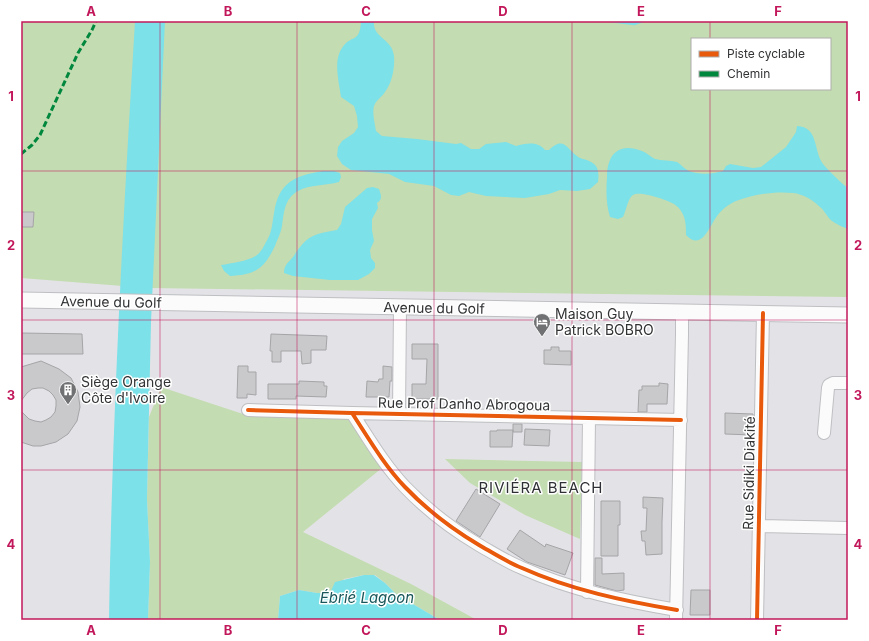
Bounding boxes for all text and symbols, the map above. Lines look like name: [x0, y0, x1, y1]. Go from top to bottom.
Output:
text: A: [86, 3, 96, 19]
text: B: [224, 3, 233, 19]
text: C: [361, 3, 371, 19]
text: D: [498, 3, 508, 19]
text: E: [637, 3, 645, 19]
text: F: [774, 3, 782, 19]
legend: [691, 38, 831, 90]
text: Piste cyclable: [727, 46, 805, 61]
text: Chemin: [727, 66, 770, 81]
text: 1: [8, 88, 14, 104]
text: 1: [855, 88, 861, 104]
text: 2: [7, 237, 15, 253]
text: 2: [854, 237, 862, 253]
street label: Avenue du Golf: [60, 292, 162, 311]
street label: Avenue du Golf: [383, 298, 485, 317]
place label: Maison Guy Patrick BOBRO: [555, 305, 654, 338]
hotel icon: Maison Guy Patrick BOBRO: [532, 312, 552, 337]
place label: Siège Orange Côte d'Ivoire: [81, 373, 171, 406]
building icon: Siège Orange Côte d'Ivoire: [58, 380, 78, 405]
text: 3: [7, 387, 15, 403]
text: 3: [854, 387, 862, 403]
street label: Rue Prof Danho Abrogoua: [378, 393, 550, 414]
street label: Rue Sidiki Diakité: [739, 416, 758, 530]
district label: RIVIÉRA BEACH: [478, 478, 604, 497]
text: 4: [7, 536, 16, 552]
text: 4: [854, 536, 863, 552]
water label: Ébrié Lagoon: [320, 588, 414, 607]
text: A: [86, 622, 96, 638]
text: B: [224, 622, 233, 638]
text: C: [361, 622, 371, 638]
text: D: [498, 622, 508, 638]
text: E: [637, 622, 645, 638]
text: F: [774, 622, 782, 638]

